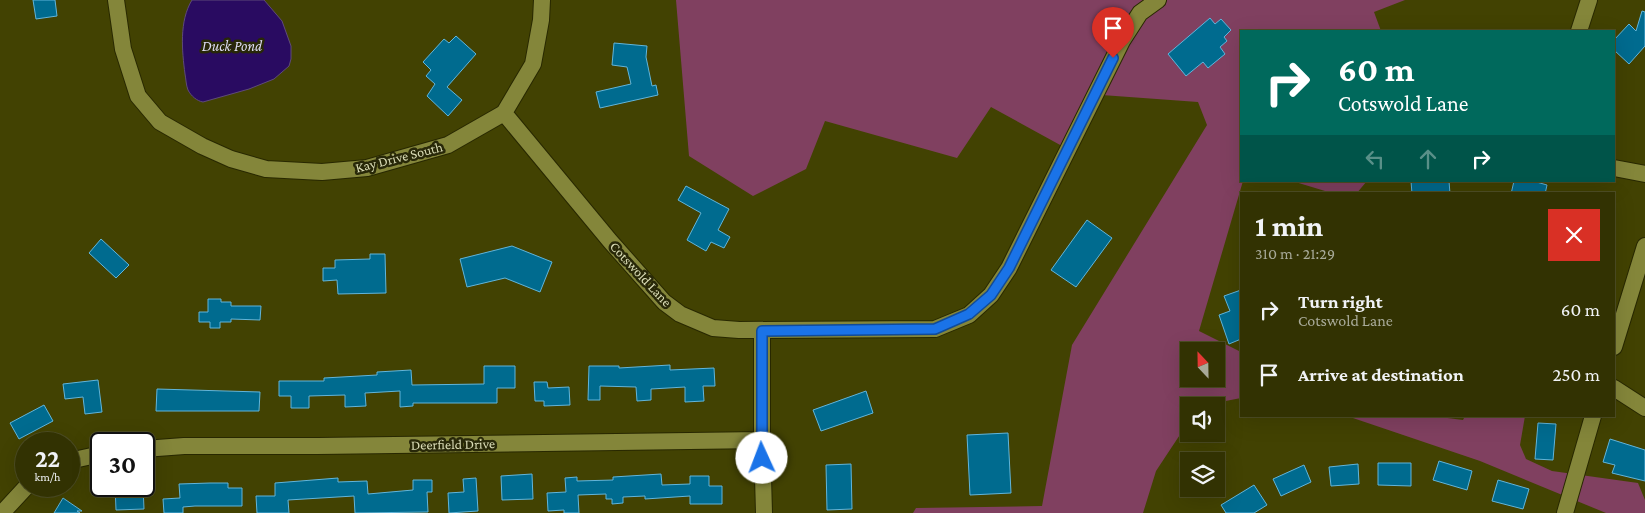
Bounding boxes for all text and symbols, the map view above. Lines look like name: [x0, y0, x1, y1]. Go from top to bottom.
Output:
pin: [1092, 7, 1134, 58]
icon: arrive: [1099, 14, 1127, 42]
water label: Duck Pond: [202, 38, 263, 54]
icon: right: [1255, 50, 1320, 115]
text: 60 m: [1338, 50, 1415, 89]
text: Cotswold Lane: [1338, 91, 1468, 116]
street label: Kay Drive South: [354, 138, 445, 176]
icon: left: [1361, 145, 1389, 173]
icon: ahead: [1414, 145, 1442, 173]
icon: right: [1467, 145, 1495, 173]
text: 1 min: [1255, 209, 1323, 242]
button: close: [1548, 209, 1600, 261]
street label: Cotswold Lane: [607, 238, 675, 310]
text: 310 m · 21:29: [1255, 245, 1335, 262]
text: Turn right: [1298, 291, 1383, 312]
icon: right: [1255, 296, 1283, 324]
text: 60 m: [1561, 299, 1600, 320]
text: Cotswold Lane: [1298, 312, 1393, 329]
north arrow: [1180, 342, 1225, 388]
map controls: [1180, 342, 1225, 497]
icon: arrive: [1255, 361, 1283, 389]
text: Arrive at destination: [1298, 364, 1464, 385]
text: 250 m: [1552, 364, 1600, 385]
button: sound: [1180, 397, 1225, 442]
position arrow: [735, 431, 787, 483]
speed limit sign: 30: [90, 432, 155, 497]
street label: Deerfield Drive: [411, 435, 495, 453]
text: 22: [35, 445, 60, 472]
button: layers: [1180, 452, 1225, 497]
text: km/h: [35, 470, 60, 484]

